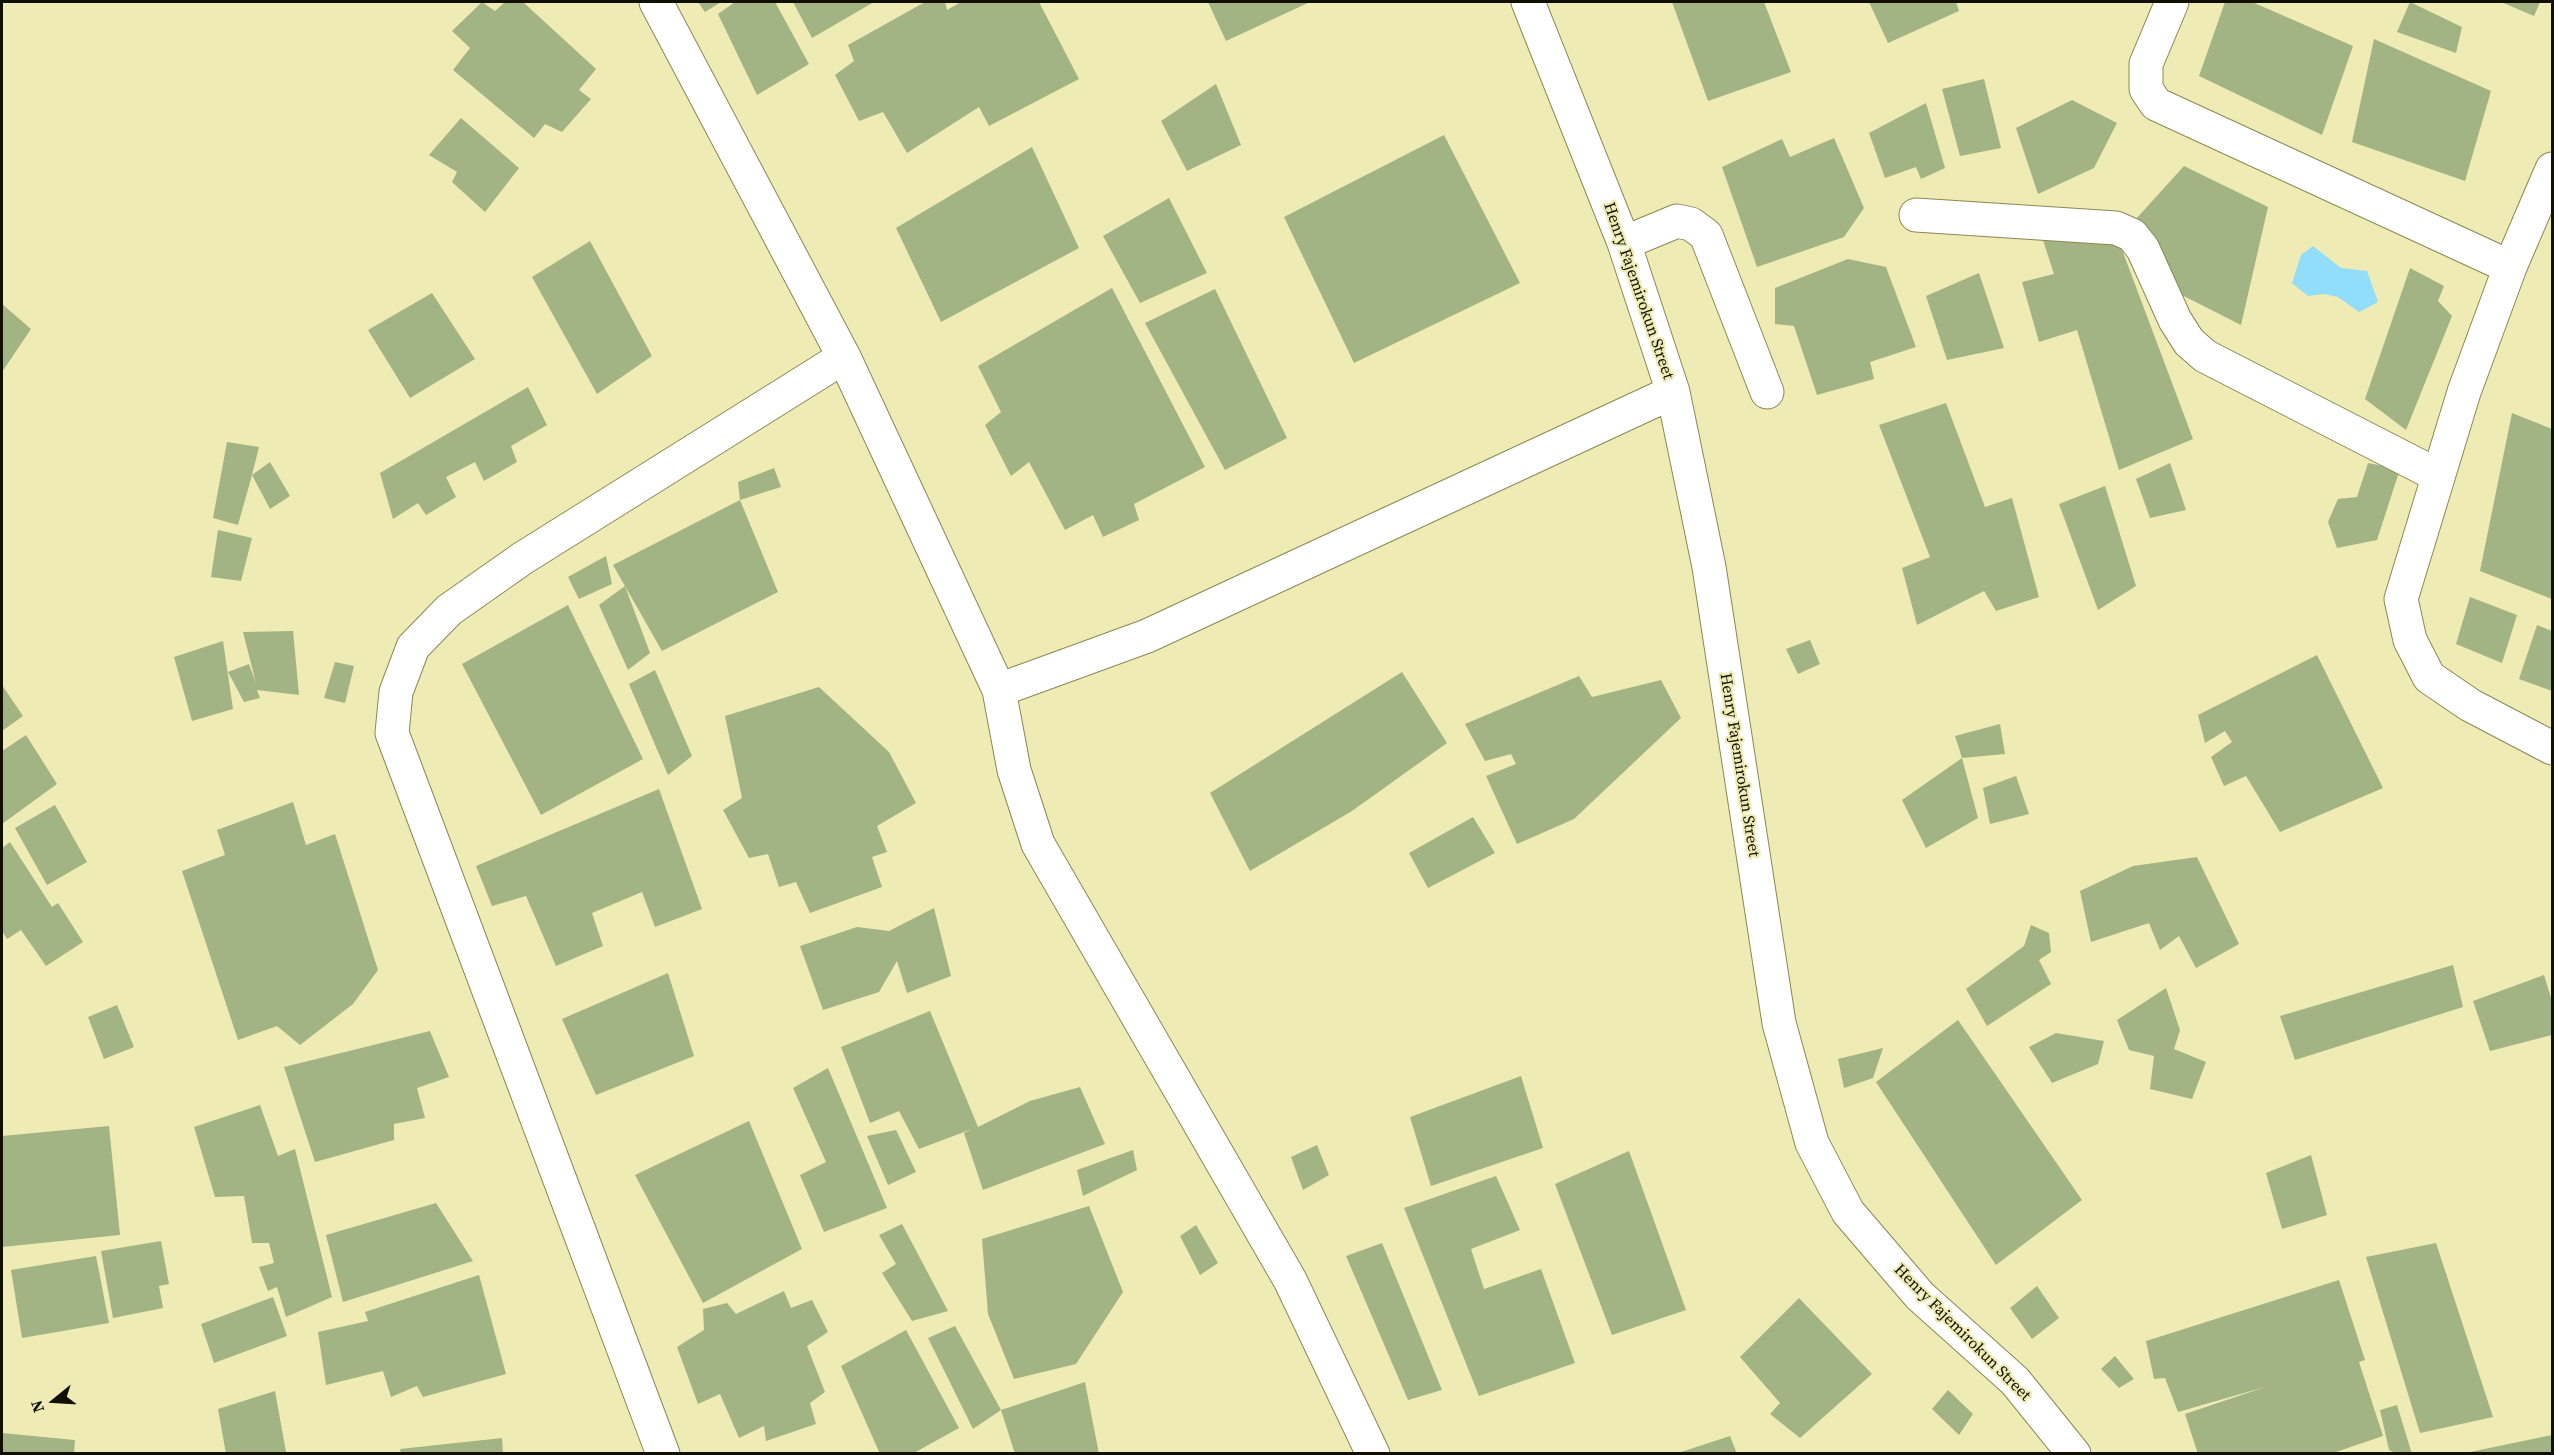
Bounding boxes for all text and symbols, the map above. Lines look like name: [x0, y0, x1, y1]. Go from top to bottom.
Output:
street label: Henry Fajemirokun Street: [1599, 200, 1677, 382]
street label: Henry Fajemirokun Street: [1715, 672, 1763, 858]
street label: Henry Fajemirokun Street: [1890, 1261, 2034, 1405]
north arrow: [24, 1371, 84, 1431]
text: N: [25, 1398, 49, 1416]

